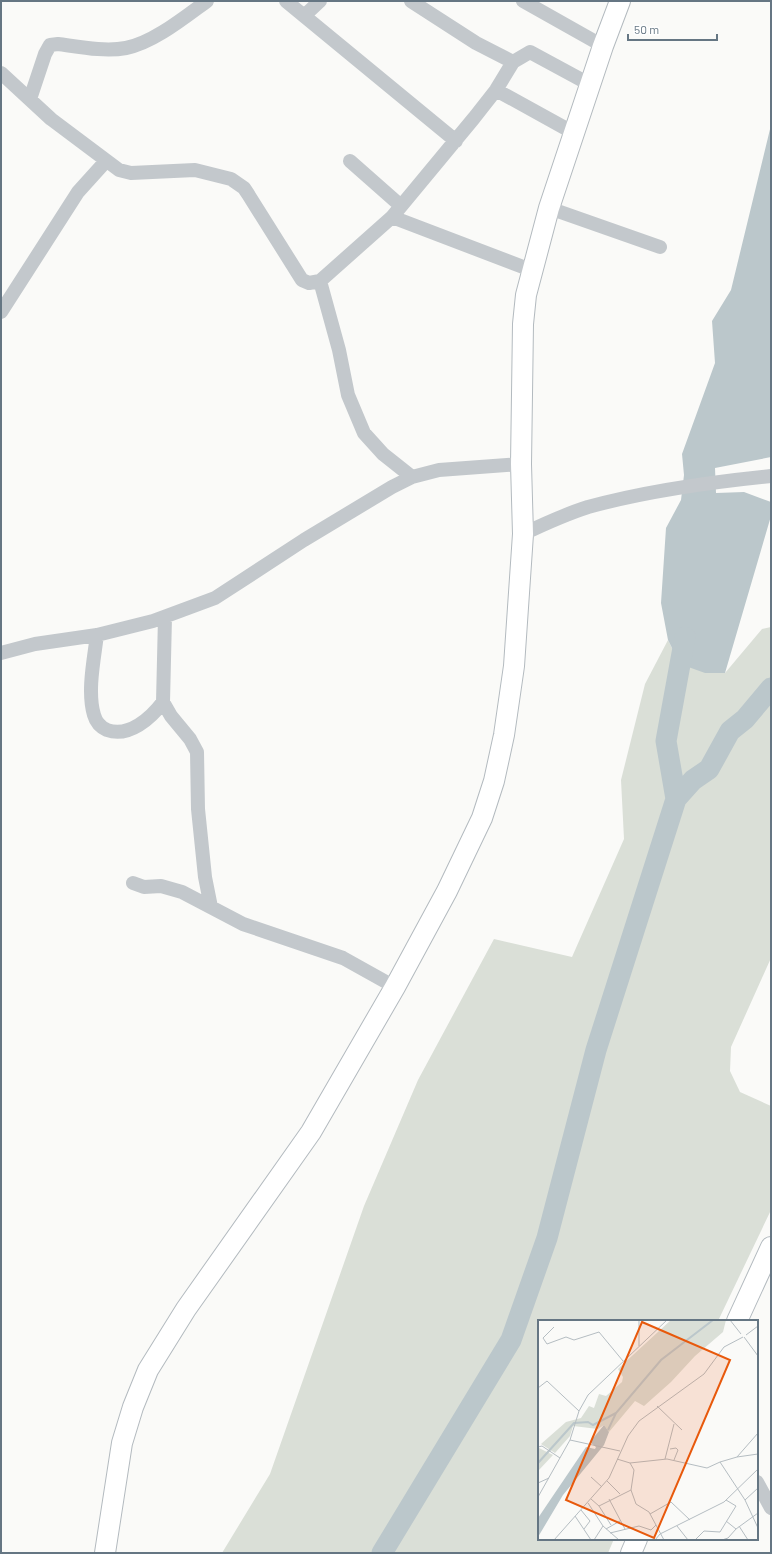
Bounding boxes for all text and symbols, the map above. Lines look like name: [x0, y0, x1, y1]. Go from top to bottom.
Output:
scale bar: [628, 16, 717, 42]
text: 50 m: [634, 22, 659, 36]
inset map: [538, 1320, 758, 1540]

